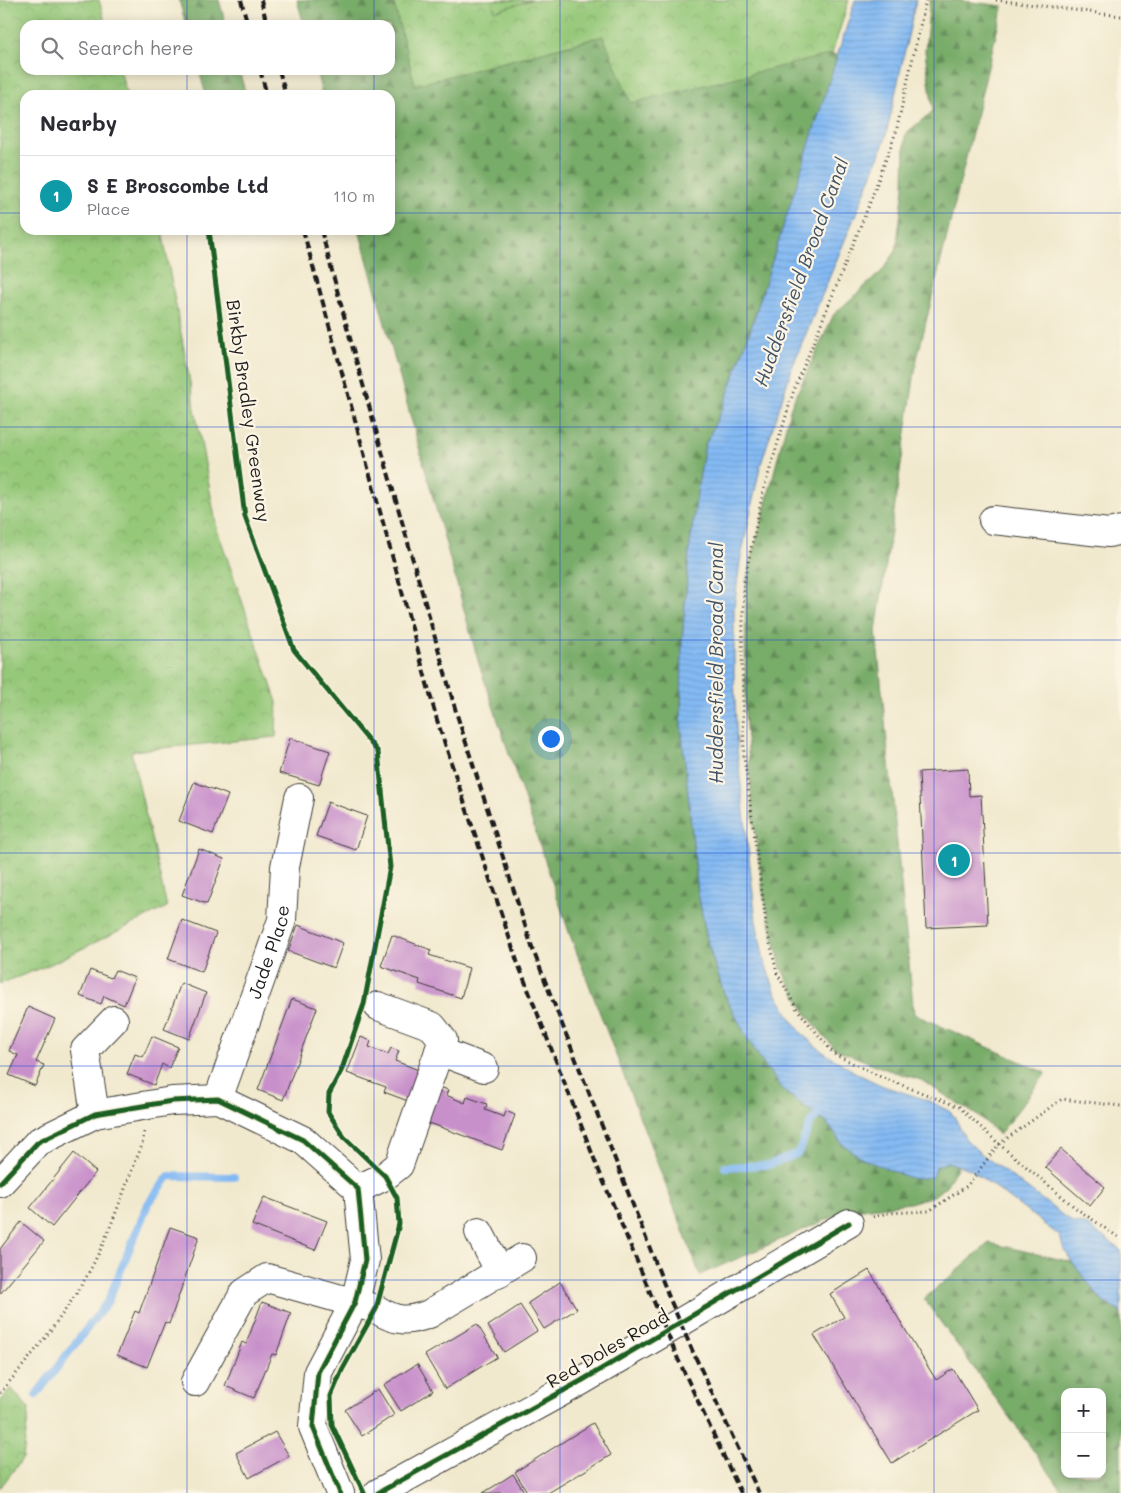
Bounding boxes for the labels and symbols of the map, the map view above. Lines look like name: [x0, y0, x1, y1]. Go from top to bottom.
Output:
water label: Huddersfield Broad Canal: [747, 154, 854, 390]
street label: Birkby Bradley Greenway: [221, 298, 277, 524]
water label: Huddersfield Broad Canal: [703, 542, 728, 784]
your location: [538, 726, 564, 752]
pin: 1: [938, 841, 970, 879]
street label: Jade Place: [242, 904, 294, 1002]
street label: Red Doles Road: [542, 1303, 673, 1393]

